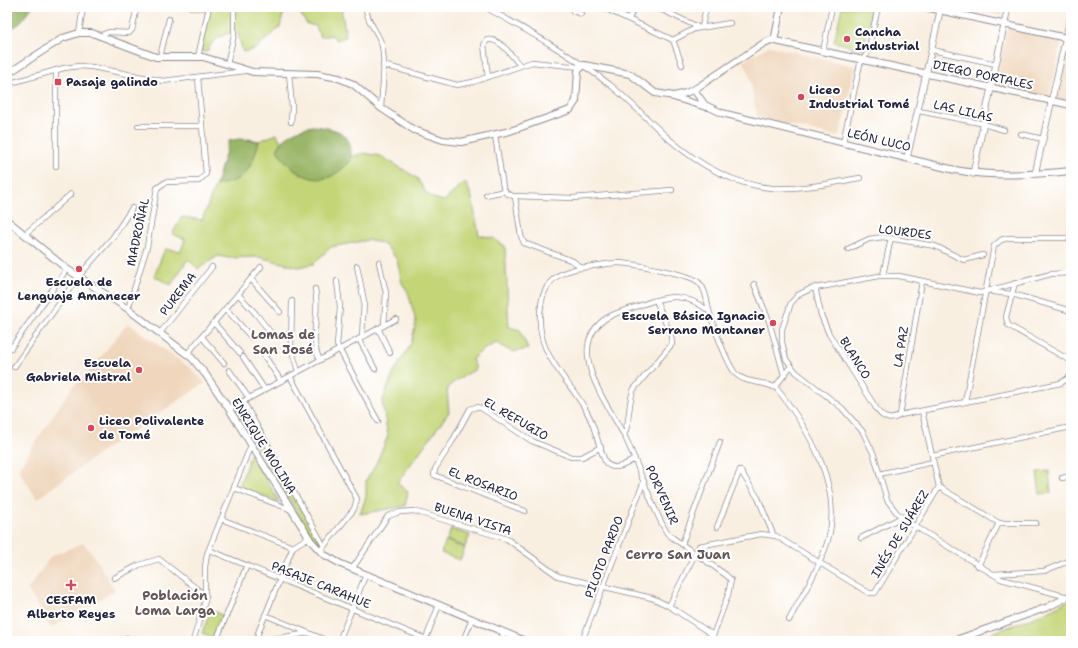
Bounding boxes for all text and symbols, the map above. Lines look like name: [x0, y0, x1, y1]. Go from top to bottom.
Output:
place label: Cancha Industrial: [855, 24, 919, 54]
marker: Cancha Industrial: [842, 34, 852, 44]
street label: DIEGO PORTALES: [932, 57, 1035, 93]
place label: Pasaje galindo: [66, 74, 158, 90]
marker: Pasaje galindo: [53, 77, 63, 87]
place label: Liceo Industrial Tomé: [809, 82, 910, 112]
marker: Liceo Industrial Tomé: [796, 92, 806, 102]
street label: LAS LILAS: [932, 96, 994, 126]
street label: LEÓN LUCO: [846, 125, 912, 155]
street label: MADROÑAL: [123, 196, 153, 268]
street label: LOURDES: [878, 221, 933, 243]
marker: Escuela de Lenguaje Amanecer: [74, 264, 84, 274]
street label: PUREMA: [156, 269, 200, 319]
place label: Escuela de Lenguaje Amanecer: [18, 274, 141, 304]
place label: Escuela Básica Ignacio Serrano Montaner: [622, 308, 766, 338]
marker: Escuela Básica Ignacio Serrano Montaner: [768, 318, 778, 328]
street label: LA PAZ: [890, 325, 912, 369]
district label: Lomas de San José: [251, 326, 315, 358]
street label: BLANCO: [836, 334, 874, 382]
place label: Escuela Gabriela Mistral: [26, 355, 132, 385]
marker: Escuela Gabriela Mistral: [134, 365, 144, 375]
street label: EL REFUGIO: [481, 394, 551, 444]
street label: ENRIQUE MOLINA: [228, 395, 300, 497]
place label: Liceo Polivalente de Tomé: [99, 413, 204, 443]
marker: Liceo Polivalente de Tomé: [86, 423, 96, 433]
street label: EL ROSARIO: [446, 463, 520, 505]
street label: PORVENIR: [642, 463, 682, 527]
street label: INÉS DE SUÁREZ: [867, 487, 933, 581]
street label: BUENA VISTA: [432, 499, 514, 539]
street label: PILOTO PARDO: [581, 514, 627, 600]
district label: Cerro San Juan: [626, 546, 731, 563]
street label: PASAJE CARAHUE: [269, 558, 373, 612]
marker: CESFAM Alberto Reyes: [65, 579, 77, 591]
district label: Población Loma Larga: [135, 587, 215, 619]
place label: CESFAM Alberto Reyes: [27, 592, 115, 622]

